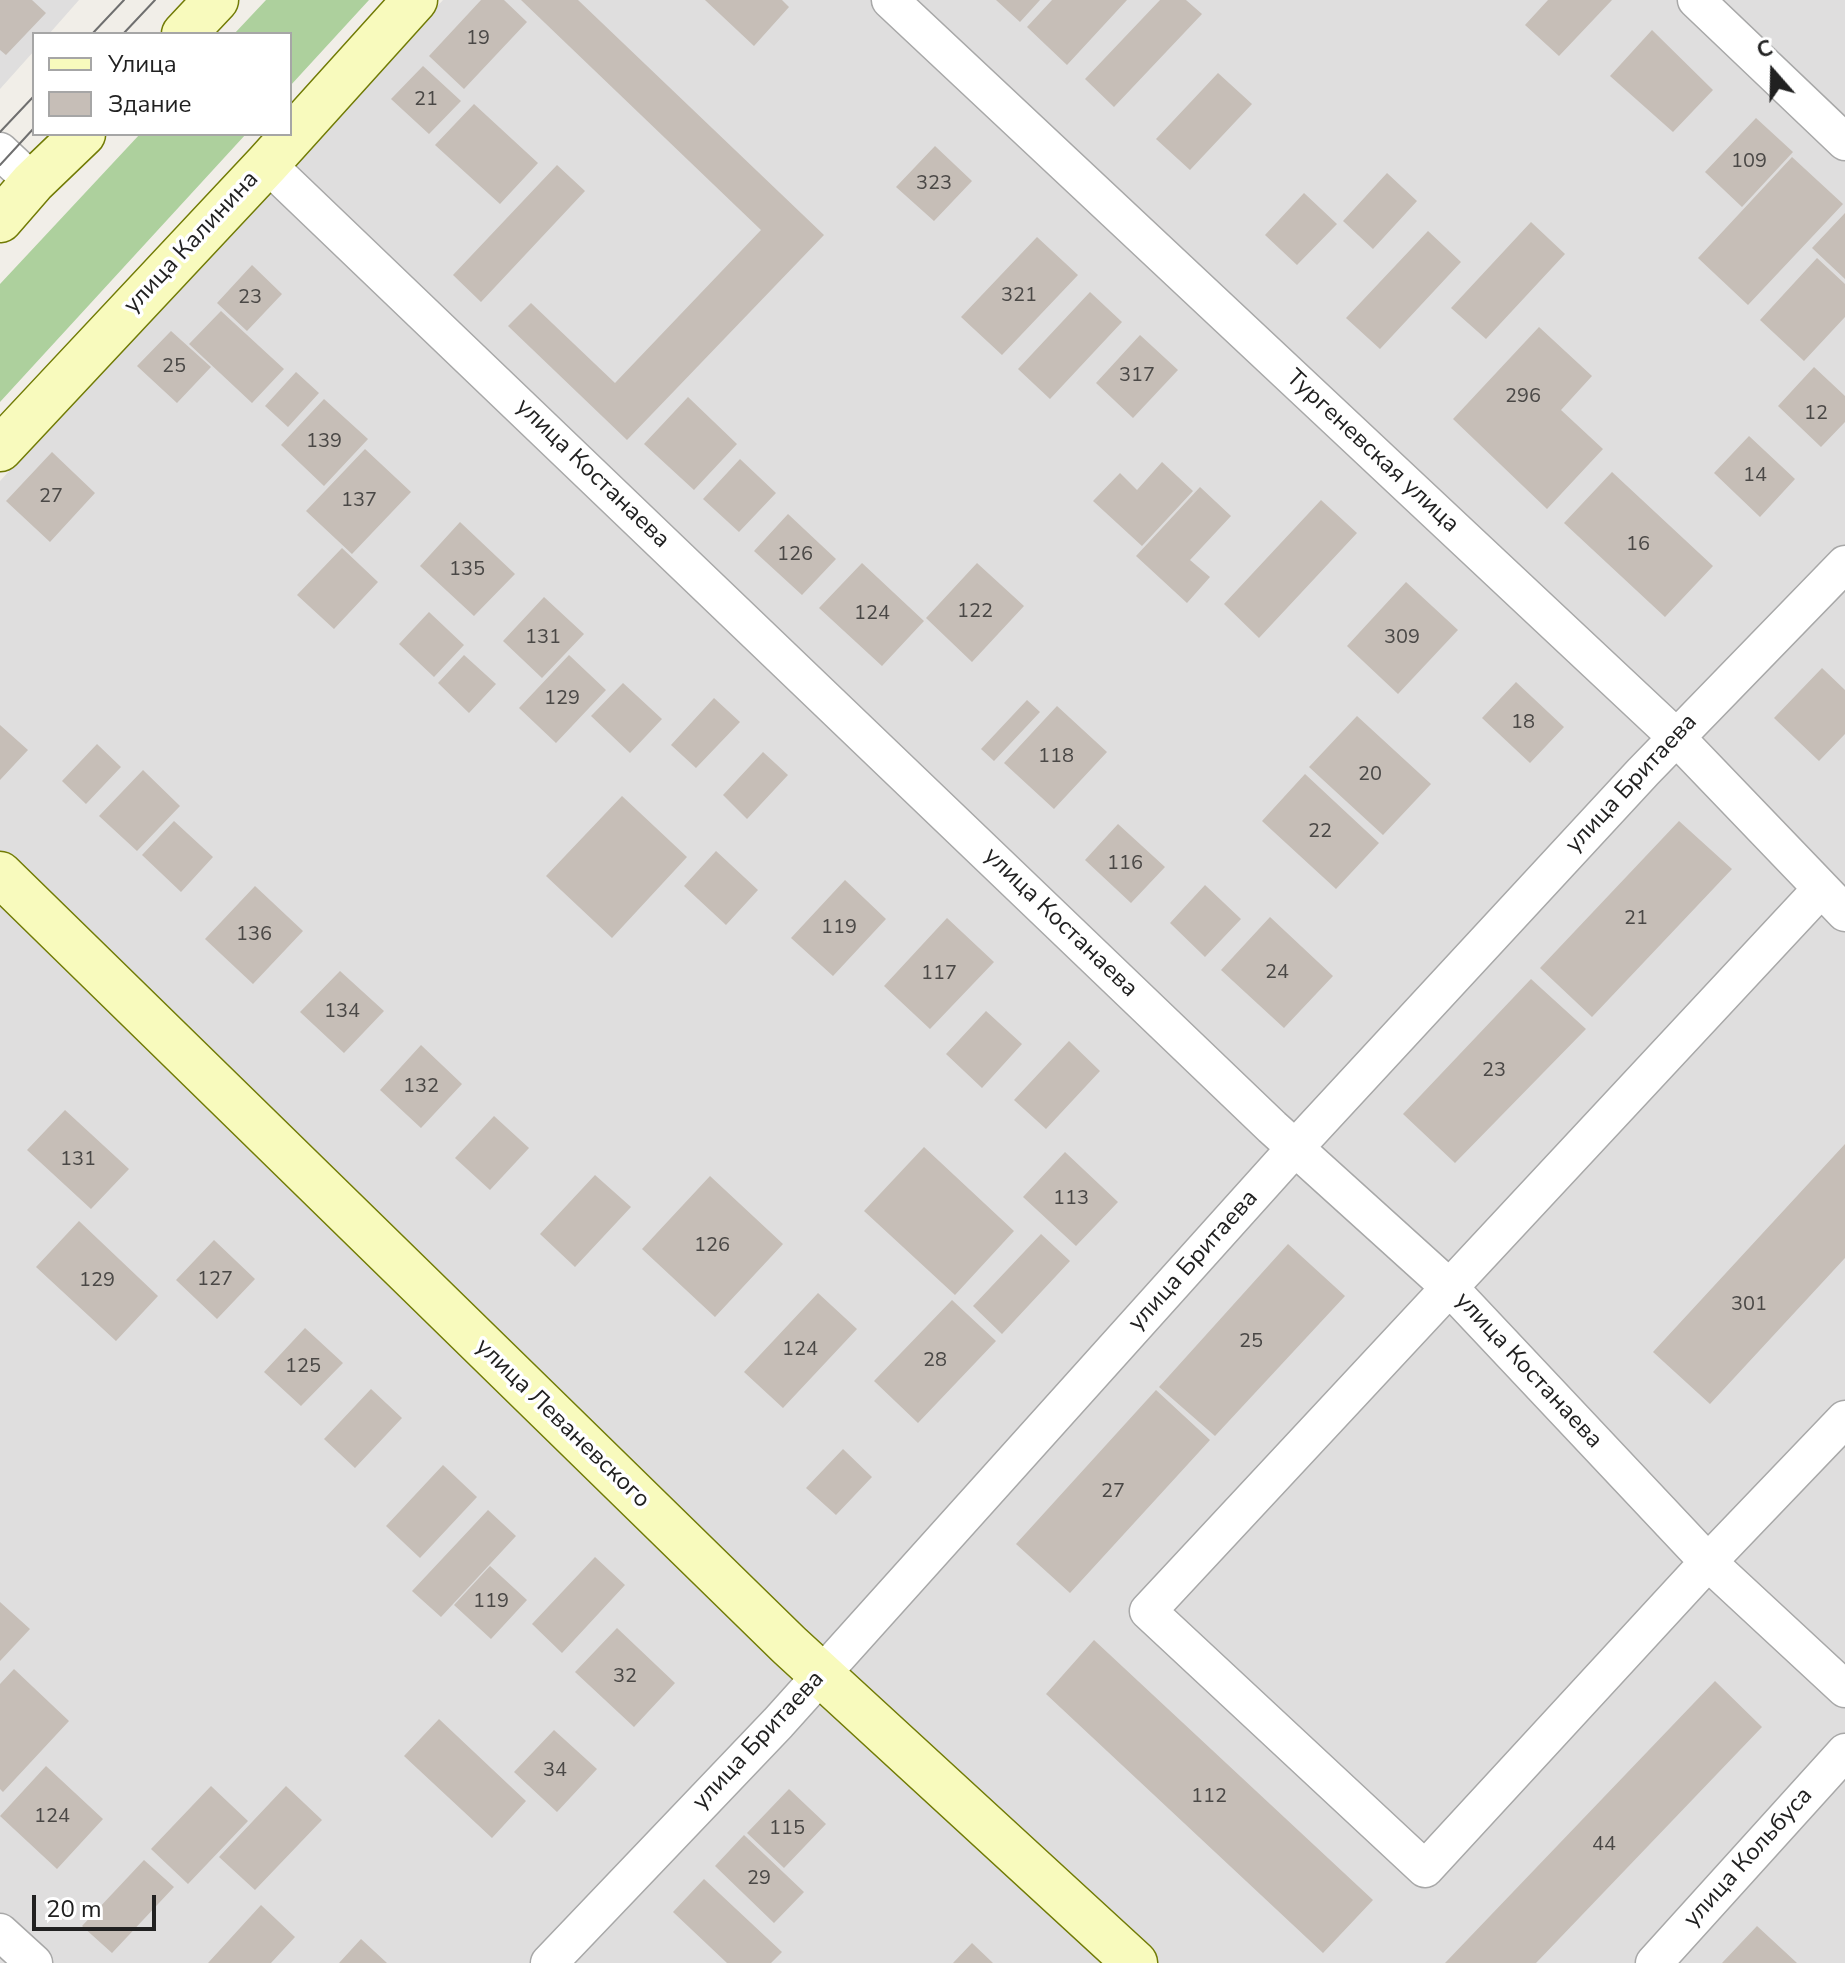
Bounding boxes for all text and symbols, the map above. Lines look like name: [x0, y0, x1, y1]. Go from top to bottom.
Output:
house number: 19: [466, 27, 490, 51]
legend: [32, 32, 292, 136]
north arrow: [1733, 32, 1813, 112]
text: С: [1753, 33, 1777, 66]
text: Улица: [108, 48, 177, 80]
text: Здание: [108, 88, 192, 120]
house number: 21: [414, 88, 438, 112]
house number: 109: [1731, 150, 1767, 174]
street label: улица Калинина: [119, 166, 265, 320]
house number: 323: [916, 172, 952, 196]
house number: 321: [1001, 284, 1037, 308]
house number: 23: [238, 286, 262, 310]
house number: 25: [162, 355, 186, 379]
house number: 317: [1119, 364, 1155, 388]
street label: Тургеневская улица: [1279, 364, 1465, 540]
house number: 296: [1505, 385, 1541, 409]
street label: улица Костанаева: [509, 393, 675, 555]
house number: 12: [1804, 402, 1828, 426]
house number: 139: [306, 430, 342, 454]
house number: 14: [1743, 464, 1767, 488]
house number: 27: [39, 485, 63, 509]
house number: 137: [341, 489, 377, 513]
house number: 16: [1626, 533, 1650, 557]
house number: 126: [777, 543, 813, 567]
house number: 135: [449, 558, 485, 582]
house number: 122: [957, 600, 993, 624]
house number: 124: [854, 602, 890, 626]
house number: 131: [525, 626, 561, 650]
house number: 309: [1384, 626, 1420, 650]
house number: 129: [544, 687, 580, 711]
street label: улица Бритаева: [1560, 708, 1704, 860]
house number: 18: [1511, 711, 1535, 735]
house number: 118: [1038, 745, 1074, 769]
house number: 20: [1358, 763, 1382, 787]
house number: 22: [1308, 820, 1332, 844]
street label: улица Костанаева: [977, 842, 1143, 1004]
house number: 116: [1107, 852, 1143, 876]
house number: 21: [1624, 907, 1648, 931]
house number: 119: [821, 916, 857, 940]
house number: 136: [236, 923, 272, 947]
house number: 24: [1265, 961, 1289, 985]
house number: 117: [921, 962, 957, 986]
house number: 134: [324, 1000, 360, 1024]
house number: 23: [1482, 1059, 1506, 1083]
house number: 132: [403, 1075, 439, 1099]
house number: 131: [60, 1148, 96, 1172]
street label: улица Бритаева: [1123, 1185, 1265, 1337]
house number: 113: [1053, 1187, 1089, 1211]
house number: 126: [694, 1234, 730, 1258]
house number: 127: [197, 1268, 233, 1292]
house number: 129: [79, 1269, 115, 1293]
street label: улица Костанаева: [1448, 1287, 1608, 1455]
house number: 301: [1731, 1293, 1767, 1317]
house number: 25: [1239, 1330, 1263, 1354]
street label: улица Леваневского: [469, 1333, 655, 1515]
house number: 124: [782, 1338, 818, 1362]
house number: 28: [923, 1349, 947, 1373]
house number: 125: [285, 1355, 321, 1379]
house number: 27: [1101, 1480, 1125, 1504]
house number: 119: [473, 1590, 509, 1614]
house number: 32: [613, 1665, 637, 1689]
street label: улица Бритаева: [687, 1665, 831, 1817]
house number: 34: [543, 1759, 567, 1783]
street label: улица Кольбуса: [1679, 1782, 1819, 1934]
house number: 112: [1191, 1785, 1227, 1809]
house number: 124: [34, 1805, 70, 1829]
house number: 115: [769, 1817, 805, 1841]
house number: 44: [1592, 1833, 1616, 1857]
house number: 29: [747, 1867, 771, 1891]
scale bar: [36, 1879, 160, 1929]
text: 20 m: [46, 1893, 102, 1925]

